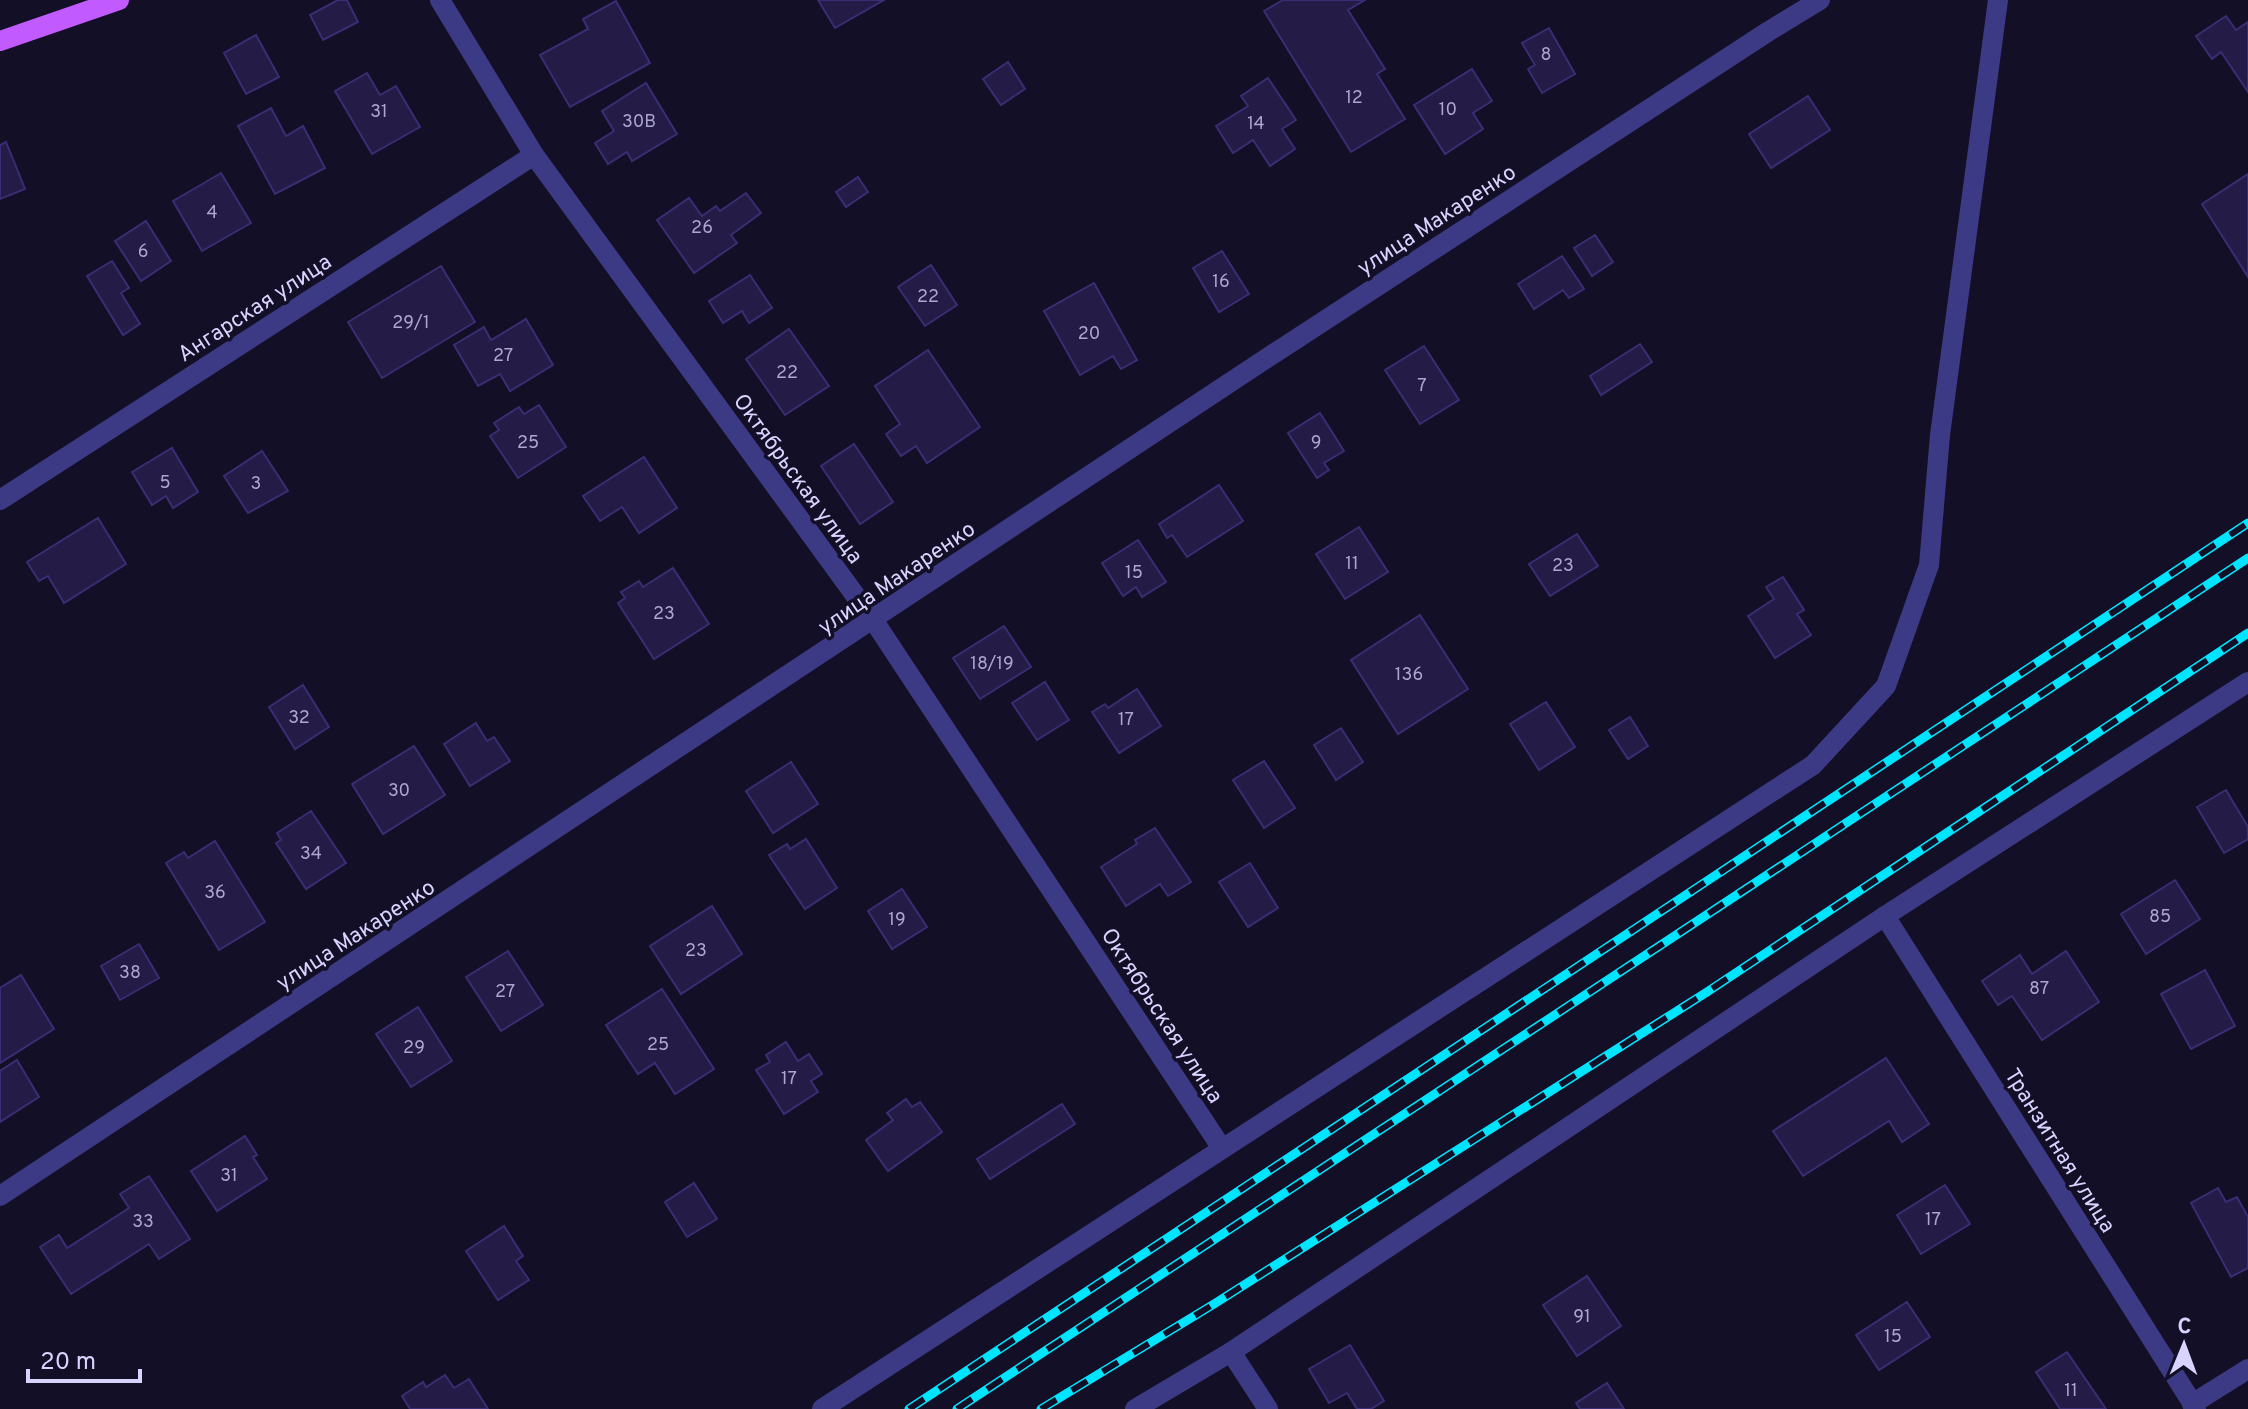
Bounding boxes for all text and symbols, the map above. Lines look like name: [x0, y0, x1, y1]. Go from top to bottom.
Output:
house number: 8: [1541, 44, 1552, 67]
house number: 12: [1345, 87, 1363, 110]
house number: 10: [1439, 99, 1457, 122]
house number: 31: [370, 101, 388, 124]
house number: 30В: [622, 111, 656, 134]
house number: 14: [1247, 113, 1265, 136]
street label: улица Макаренко: [1353, 160, 1522, 282]
house number: 4: [206, 202, 218, 225]
house number: 26: [691, 217, 713, 240]
house number: 6: [138, 241, 148, 264]
street label: Ангарская улица: [173, 249, 337, 369]
house number: 16: [1212, 271, 1230, 294]
house number: 22: [917, 286, 939, 309]
house number: 29/1: [392, 312, 430, 335]
house number: 20: [1078, 323, 1100, 346]
house number: 27: [493, 345, 513, 368]
house number: 22: [776, 362, 798, 385]
house number: 7: [1417, 375, 1427, 398]
street label: Октябрьская улица: [726, 389, 868, 570]
house number: 25: [517, 432, 539, 455]
house number: 9: [1311, 432, 1321, 455]
house number: 5: [159, 472, 171, 495]
house number: 3: [251, 473, 261, 496]
street label: улица Макаренко: [814, 516, 981, 642]
house number: 11: [1345, 553, 1359, 576]
house number: 23: [1552, 555, 1574, 578]
house number: 15: [1125, 562, 1143, 585]
house number: 23: [653, 603, 675, 626]
house number: 18/19: [970, 653, 1014, 676]
house number: 136: [1395, 664, 1423, 687]
house number: 32: [288, 707, 310, 730]
house number: 17: [1118, 709, 1134, 732]
house number: 30: [388, 780, 410, 803]
house number: 34: [300, 843, 322, 866]
street label: улица Макаренко: [272, 875, 441, 997]
house number: 36: [204, 882, 226, 905]
house number: 85: [2149, 906, 2171, 929]
house number: 19: [888, 909, 906, 932]
street label: Октябрьская улица: [1094, 924, 1228, 1109]
house number: 23: [685, 940, 707, 963]
house number: 38: [119, 962, 141, 985]
house number: 87: [2029, 978, 2049, 1001]
house number: 27: [495, 981, 515, 1004]
house number: 25: [647, 1034, 669, 1057]
house number: 29: [403, 1037, 425, 1060]
street label: Транзитная улица: [1997, 1064, 2120, 1239]
house number: 17: [781, 1068, 797, 1091]
house number: 31: [220, 1165, 238, 1188]
house number: 17: [1925, 1209, 1941, 1232]
house number: 33: [132, 1211, 154, 1234]
north arrow: [2144, 1305, 2224, 1385]
house number: 91: [1573, 1306, 1591, 1329]
text: С: [2177, 1314, 2192, 1341]
house number: 15: [1884, 1326, 1902, 1349]
scale bar: [28, 1333, 140, 1383]
text: 20 m: [40, 1348, 96, 1378]
house number: 11: [2064, 1380, 2078, 1403]

